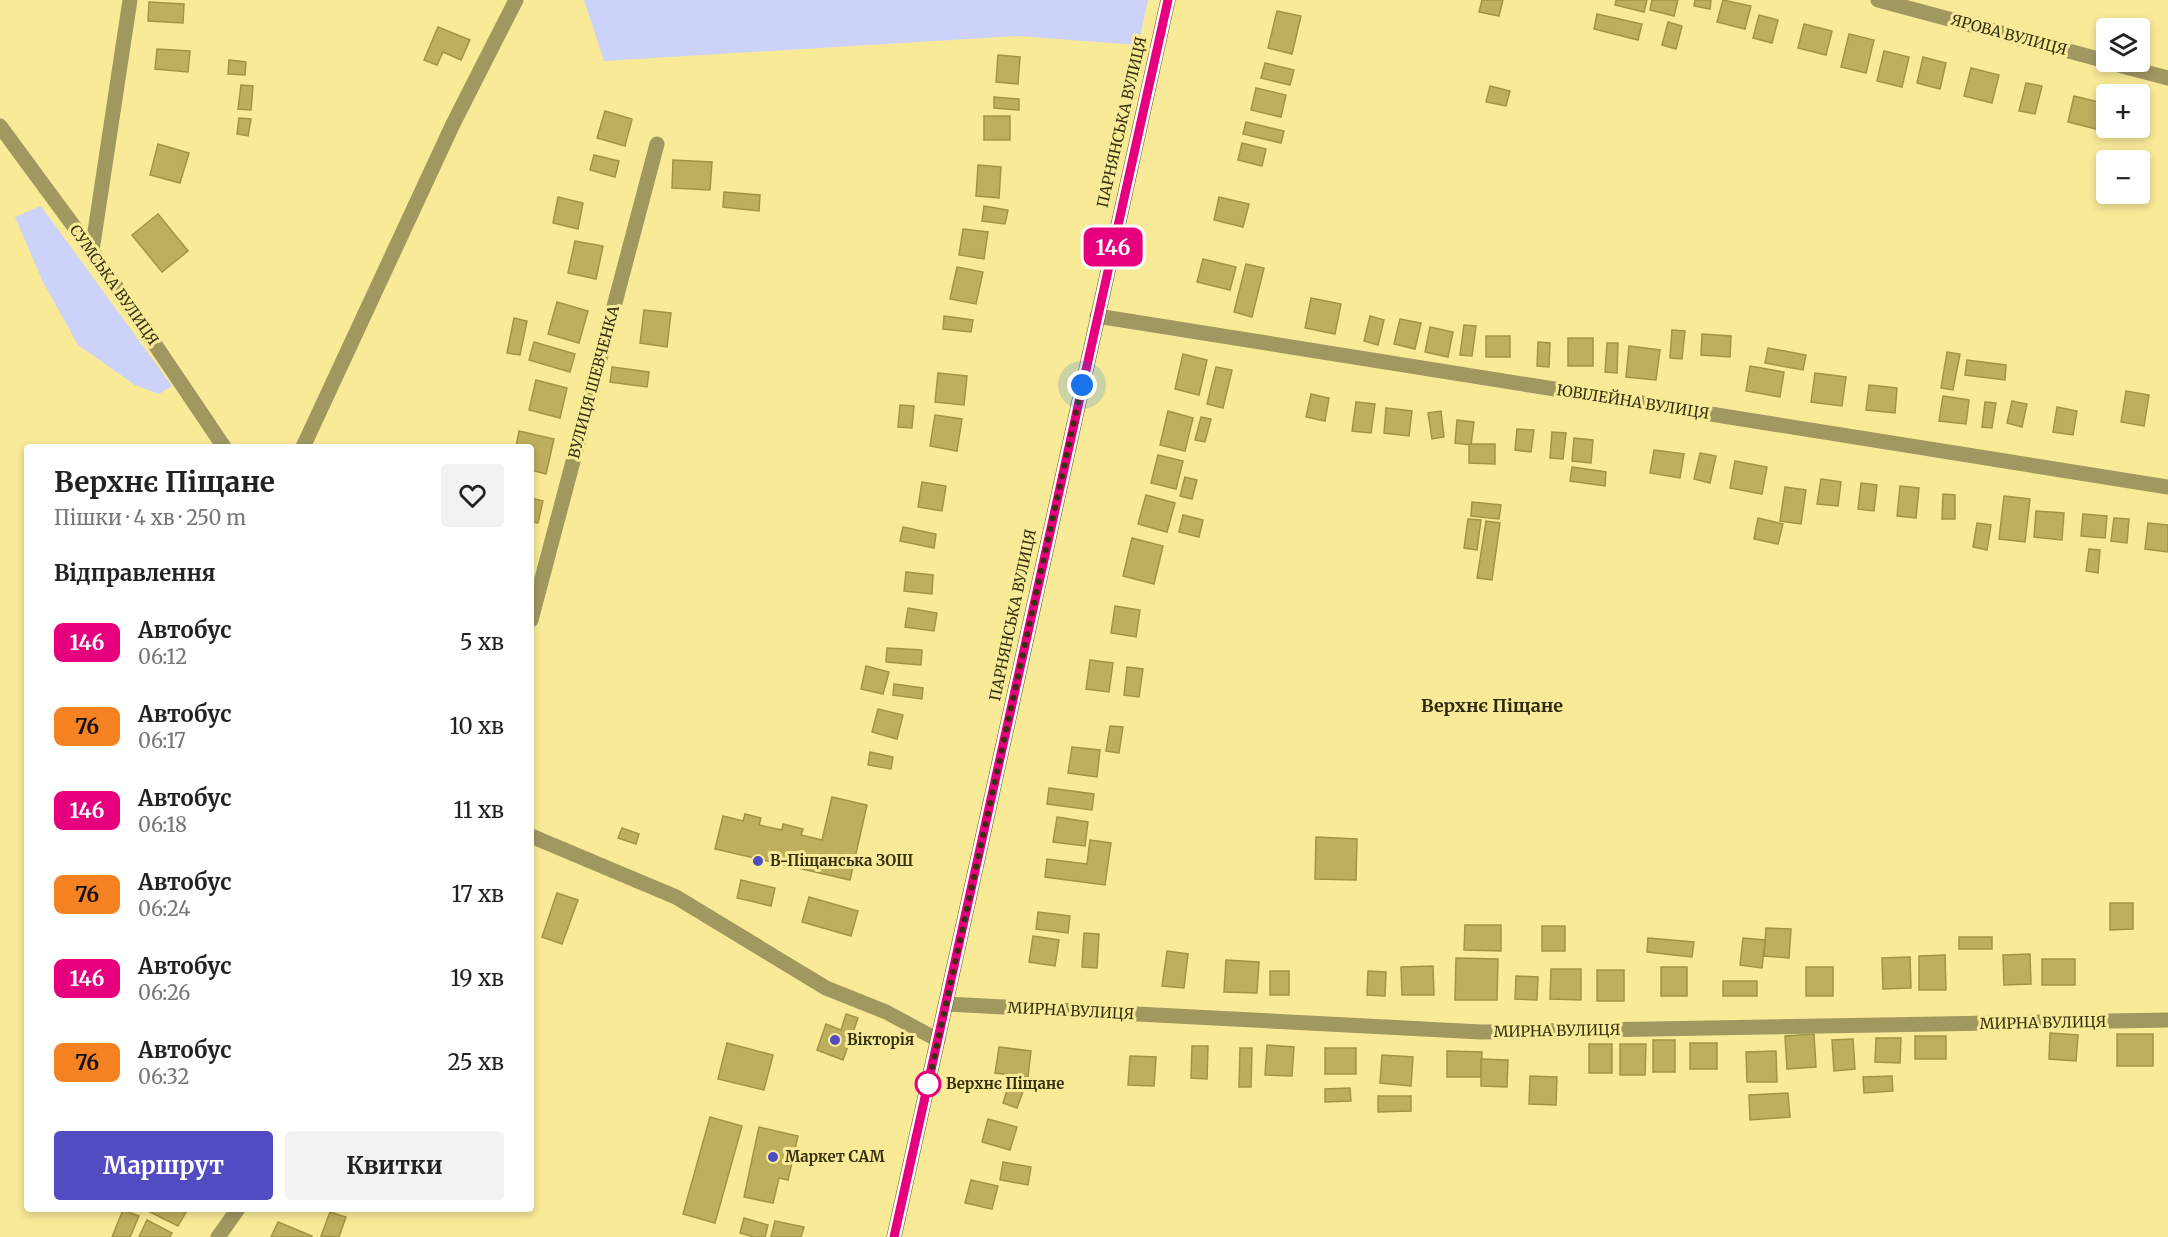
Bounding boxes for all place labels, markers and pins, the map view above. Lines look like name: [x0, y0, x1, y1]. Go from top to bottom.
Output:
place label: В-Піщанська ЗОШ: [770, 851, 913, 870]
marker: В-Піщанська ЗОШ: [751, 854, 765, 868]
place label: Вікторія: [847, 1030, 914, 1049]
marker: Вікторія: [828, 1033, 842, 1047]
marker: Верхнє Піщане: [915, 1071, 941, 1097]
place label: Верхнє Піщане: [946, 1074, 1064, 1093]
place label: Маркет САМ: [785, 1147, 886, 1166]
marker: Маркет САМ: [766, 1150, 780, 1164]

